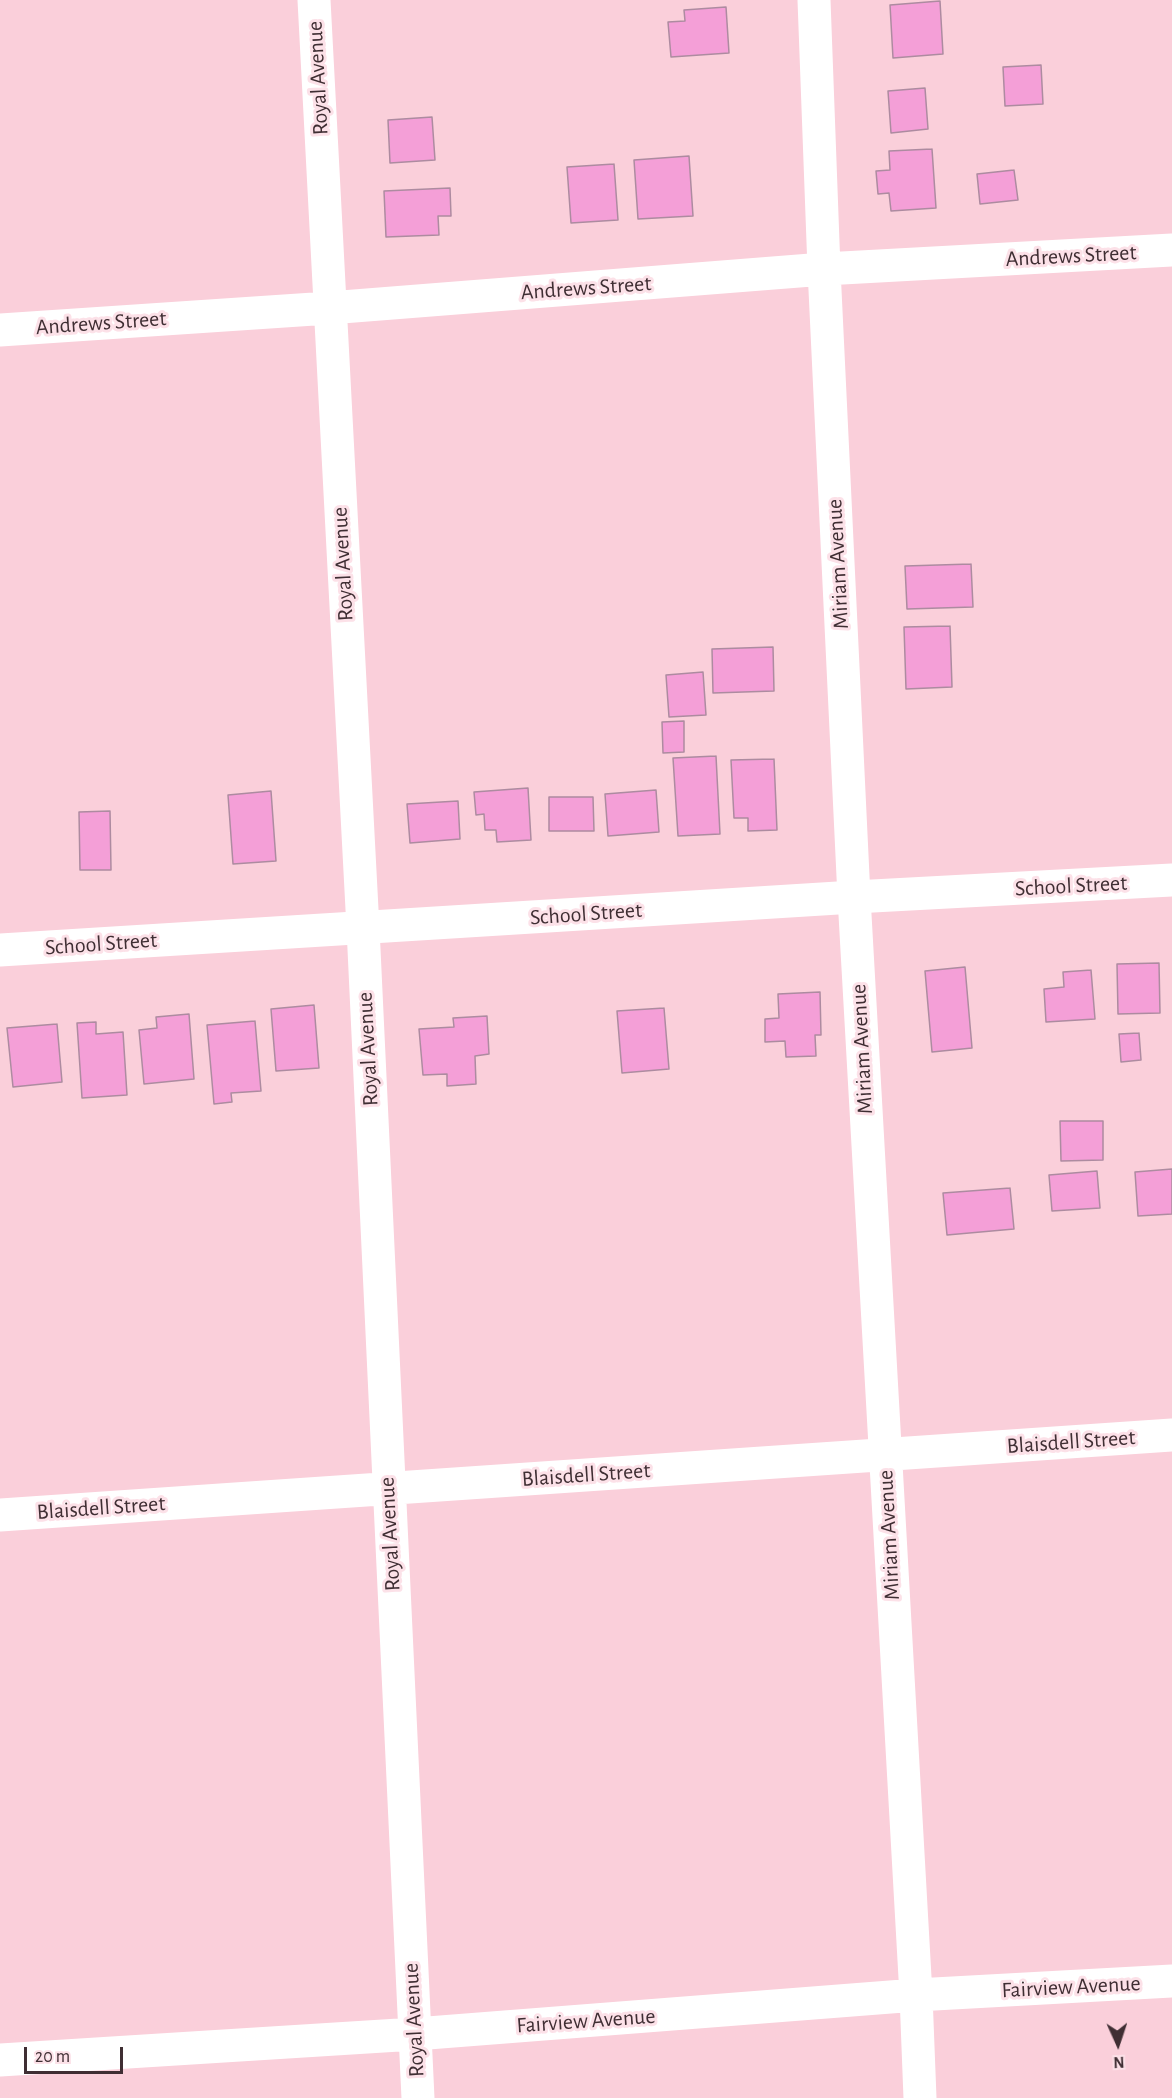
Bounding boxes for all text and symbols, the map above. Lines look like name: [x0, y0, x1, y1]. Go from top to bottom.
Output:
street label: Royal Avenue: [302, 20, 334, 136]
street label: Andrews Street: [1005, 239, 1137, 273]
street label: Andrews Street: [520, 270, 652, 306]
street label: Andrews Street: [35, 305, 167, 341]
street label: Miriam Avenue: [821, 498, 855, 630]
street label: Royal Avenue: [327, 506, 359, 622]
street label: School Street: [1014, 870, 1128, 902]
street label: School Street: [529, 897, 643, 931]
street label: School Street: [44, 927, 158, 961]
street label: Miriam Avenue: [845, 983, 879, 1115]
street label: Royal Avenue: [352, 991, 384, 1107]
street label: Blaisdell Street: [1006, 1424, 1136, 1460]
street label: Blaisdell Street: [521, 1457, 651, 1493]
street label: Miriam Avenue: [872, 1469, 906, 1601]
street label: Royal Avenue: [374, 1476, 406, 1592]
street label: Blaisdell Street: [36, 1490, 166, 1526]
street label: Royal Avenue: [398, 1962, 430, 2078]
street label: Fairview Avenue: [1001, 1970, 1141, 2004]
street label: Fairview Avenue: [516, 2003, 656, 2039]
north arrow: [1088, 2014, 1148, 2074]
scale bar: [27, 2035, 126, 2073]
text: 20 m: [35, 2048, 70, 2066]
text: N: [1113, 2054, 1125, 2070]

